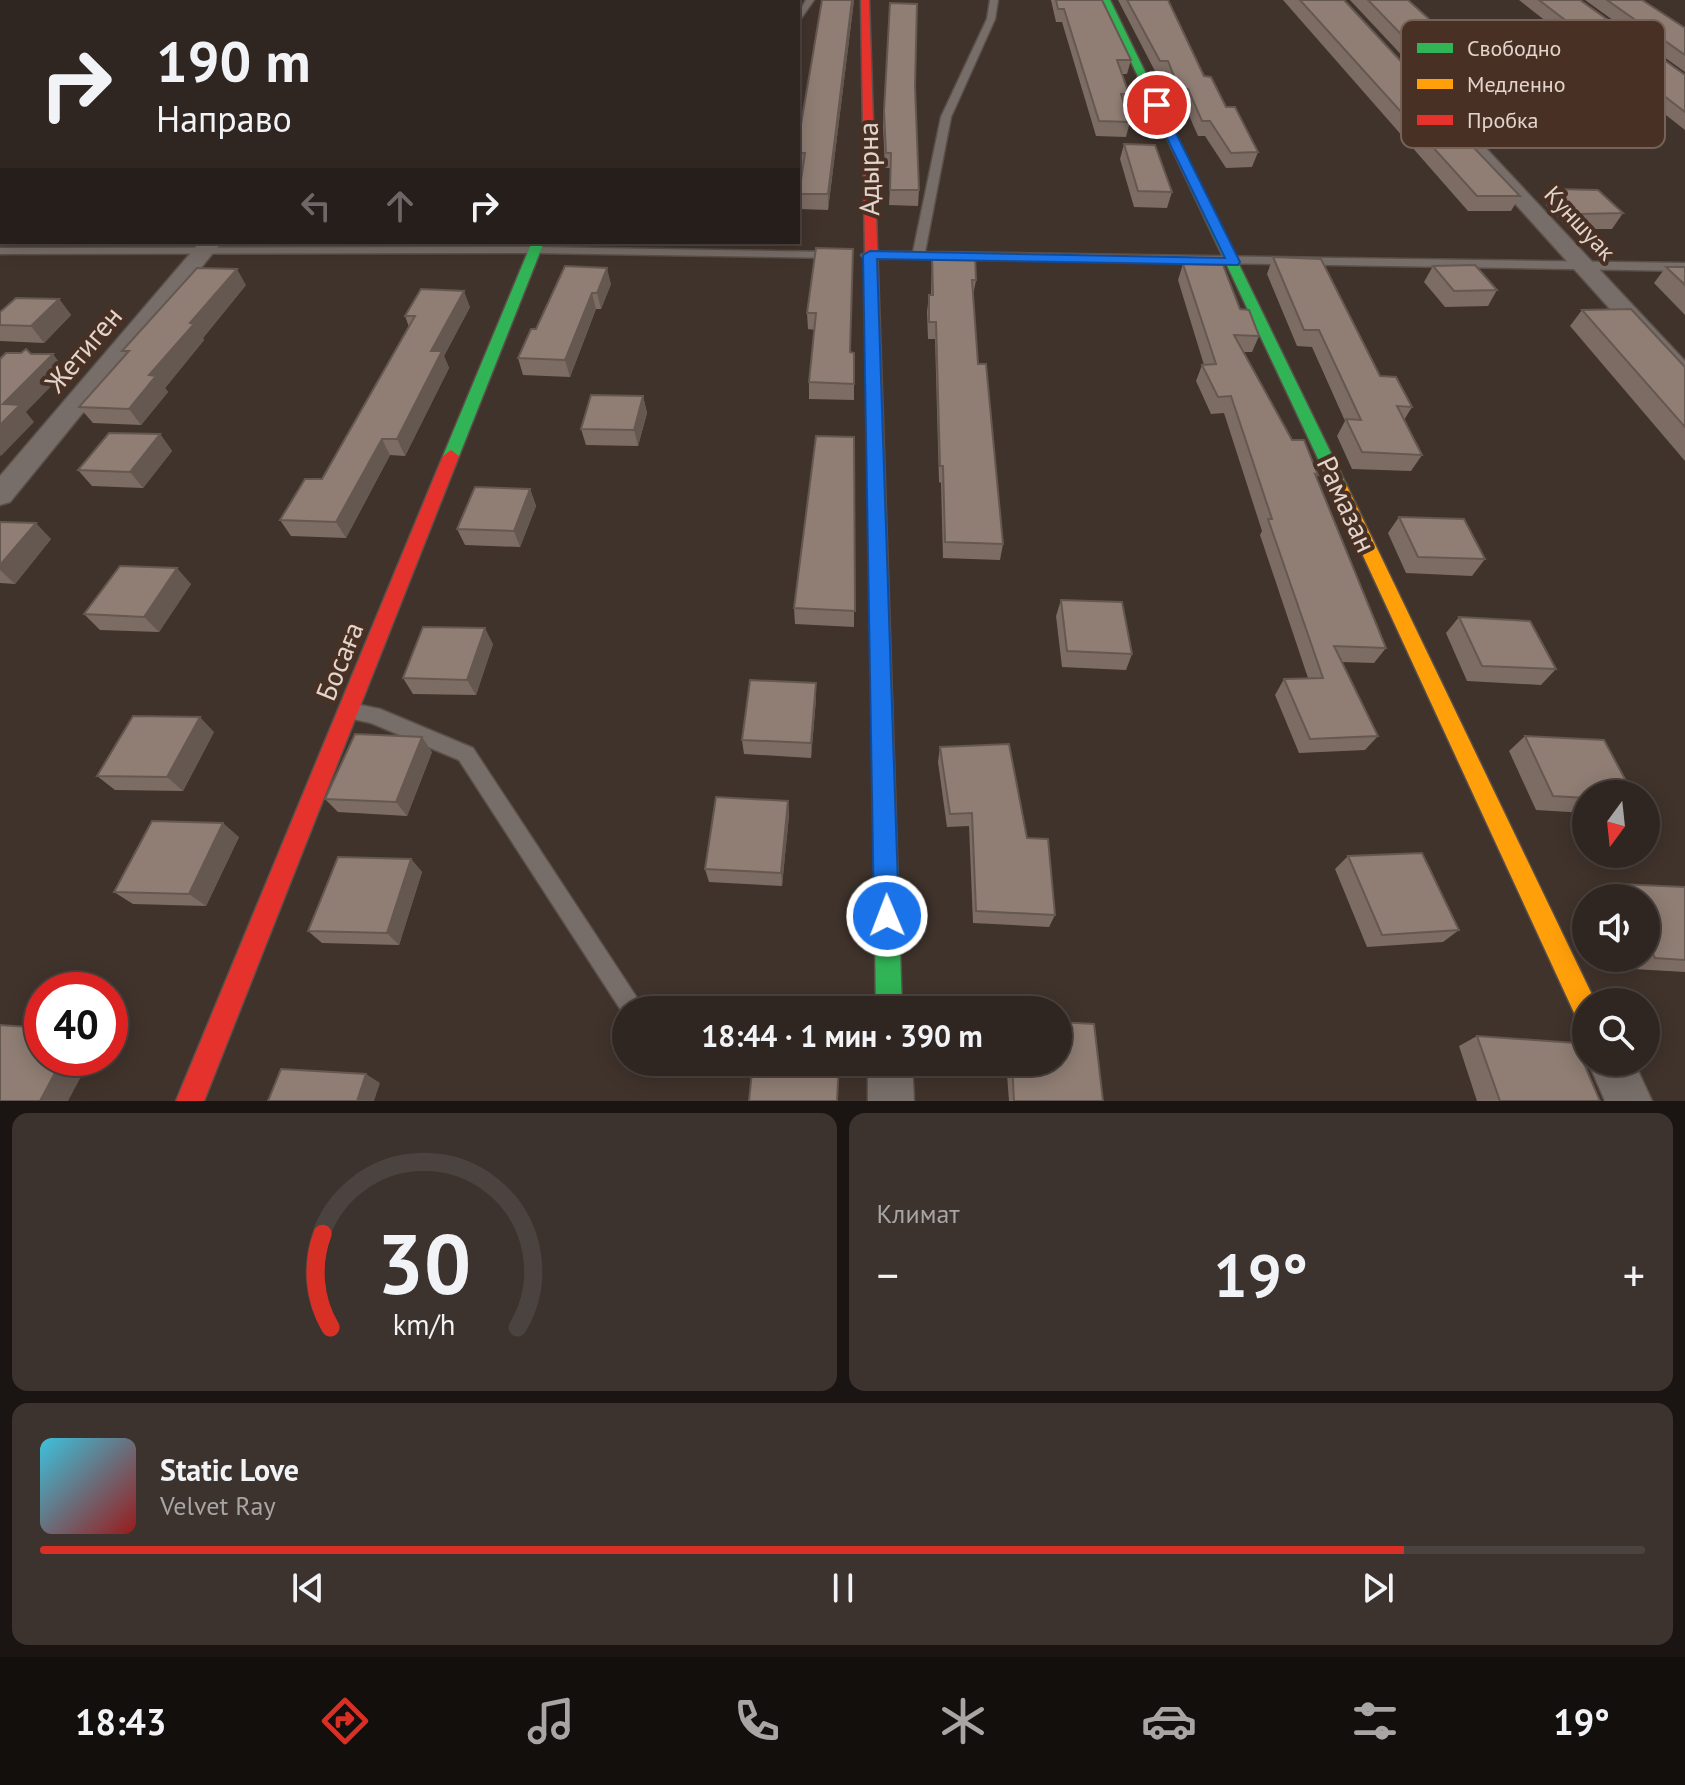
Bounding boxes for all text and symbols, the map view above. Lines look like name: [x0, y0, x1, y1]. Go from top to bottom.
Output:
legend: [1401, 20, 1665, 148]
text: 190 m: [156, 25, 311, 97]
icon: right: [24, 32, 128, 136]
text: Свободно: [1467, 34, 1561, 62]
text: Медленно: [1467, 70, 1565, 98]
pin: [1123, 71, 1191, 139]
icon: arrive: [1135, 83, 1179, 127]
text: Направо: [156, 95, 292, 142]
text: Пробка: [1467, 106, 1538, 134]
street label: Адырна: [849, 122, 887, 216]
street label: Куншуак: [1538, 179, 1623, 267]
icon: left: [294, 184, 338, 228]
icon: ahead: [378, 184, 422, 228]
icon: right: [462, 184, 506, 228]
street label: Жетиген: [36, 298, 130, 401]
street label: Рамазан: [1309, 450, 1385, 558]
street label: Босаға: [307, 616, 371, 706]
north arrow: [1572, 780, 1660, 868]
map controls: [1572, 780, 1660, 1076]
position arrow: [845, 874, 929, 958]
button: sound: [1572, 884, 1660, 972]
speed limit sign: 40: [24, 972, 128, 1076]
button: search: [1572, 988, 1660, 1076]
text: 18:44 · 1 мин · 390 m: [701, 1016, 983, 1055]
text: Климат: [877, 1197, 960, 1230]
text: 30: [377, 1209, 471, 1317]
text: 19°: [1214, 1236, 1308, 1314]
text: −: [877, 1246, 899, 1303]
text: +: [1623, 1246, 1645, 1303]
text: km/h: [393, 1306, 456, 1343]
text: Static Love: [160, 1450, 299, 1489]
text: Velvet Ray: [160, 1489, 276, 1522]
icon: previous: [286, 1566, 330, 1610]
icon: pause: [821, 1566, 865, 1610]
icon: next: [1356, 1566, 1400, 1610]
icon: directions: [317, 1693, 373, 1749]
icon: music: [523, 1693, 579, 1749]
icon: phone: [729, 1693, 785, 1749]
icon: climate: [935, 1693, 991, 1749]
icon: car: [1141, 1693, 1197, 1749]
icon: filters: [1347, 1693, 1403, 1749]
text: 18:43: [75, 1698, 166, 1745]
text: 19°: [1553, 1698, 1610, 1745]

